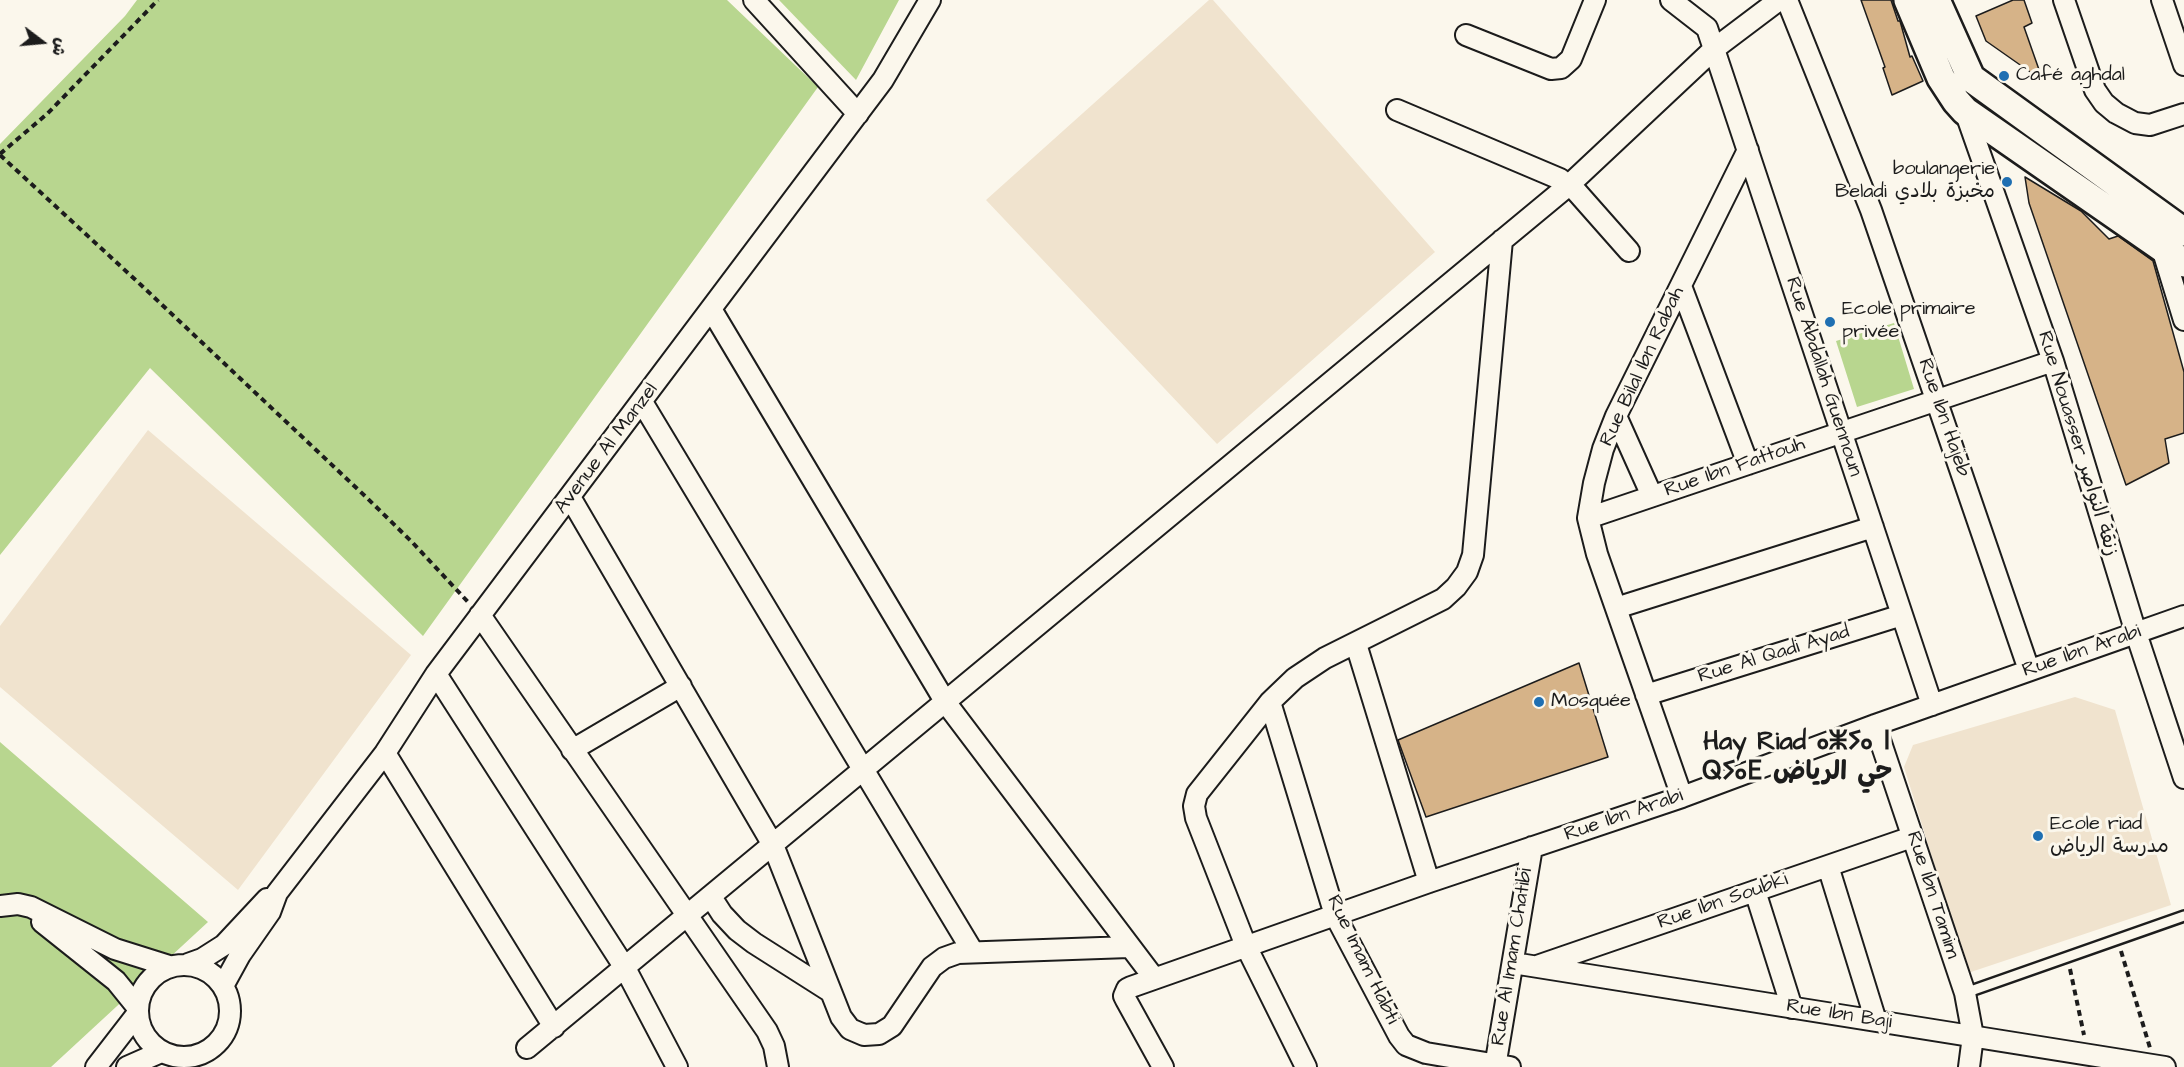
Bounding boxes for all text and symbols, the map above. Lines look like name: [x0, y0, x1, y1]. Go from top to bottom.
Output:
north arrow: [12, 12, 72, 72]
text: ش: [46, 35, 72, 58]
place label: Café aghdal: [2016, 64, 2125, 88]
marker: Café aghdal: [1997, 69, 2011, 83]
place label: boulangerie Beladi مخبزة بلادي: [1835, 158, 1995, 205]
marker: boulangerie Beladi مخبزة بلادي: [2000, 175, 2014, 189]
street label: Rue Abdallah Guennoun: [1779, 274, 1867, 480]
street label: Rue Bilal Ibn Rabah: [1596, 284, 1690, 450]
place label: Ecole primaire privée: [1842, 298, 1976, 345]
marker: Ecole primaire privée: [1823, 315, 1837, 329]
street label: Rue Nouasser زنقة النواصر: [2031, 329, 2123, 559]
street label: Rue Ibn Hajeb: [1912, 356, 1974, 480]
street label: Avenue Al Manzel: [550, 379, 664, 519]
street label: Rue Ibn Fattouh: [1662, 433, 1808, 503]
street label: Rue Al Qadi Ayad: [1695, 621, 1853, 689]
street label: Rue Ibn Arabi: [2020, 621, 2144, 683]
place label: Mosquée: [1551, 690, 1631, 714]
marker: Mosquée: [1532, 695, 1546, 709]
district label: Hay Riad ⴰⵥⵢⴰ ⵏ ⵕⵢⴰⴹ حي الرياض: [1702, 728, 1892, 790]
street label: Rue Ibn Arabi: [1562, 785, 1686, 847]
place label: Ecole riad مدرسة الرياض: [2050, 813, 2169, 860]
street label: Rue Ibn Tamim: [1900, 828, 1964, 962]
marker: Ecole riad مدرسة الرياض: [2031, 829, 2045, 843]
street label: Rue Al Imam Chatibi: [1487, 867, 1539, 1047]
street label: Rue Ibn Soubki: [1655, 868, 1791, 936]
street label: Rue Imam Habti: [1320, 892, 1404, 1028]
street label: Rue Ibn Baji: [1785, 995, 1893, 1035]

